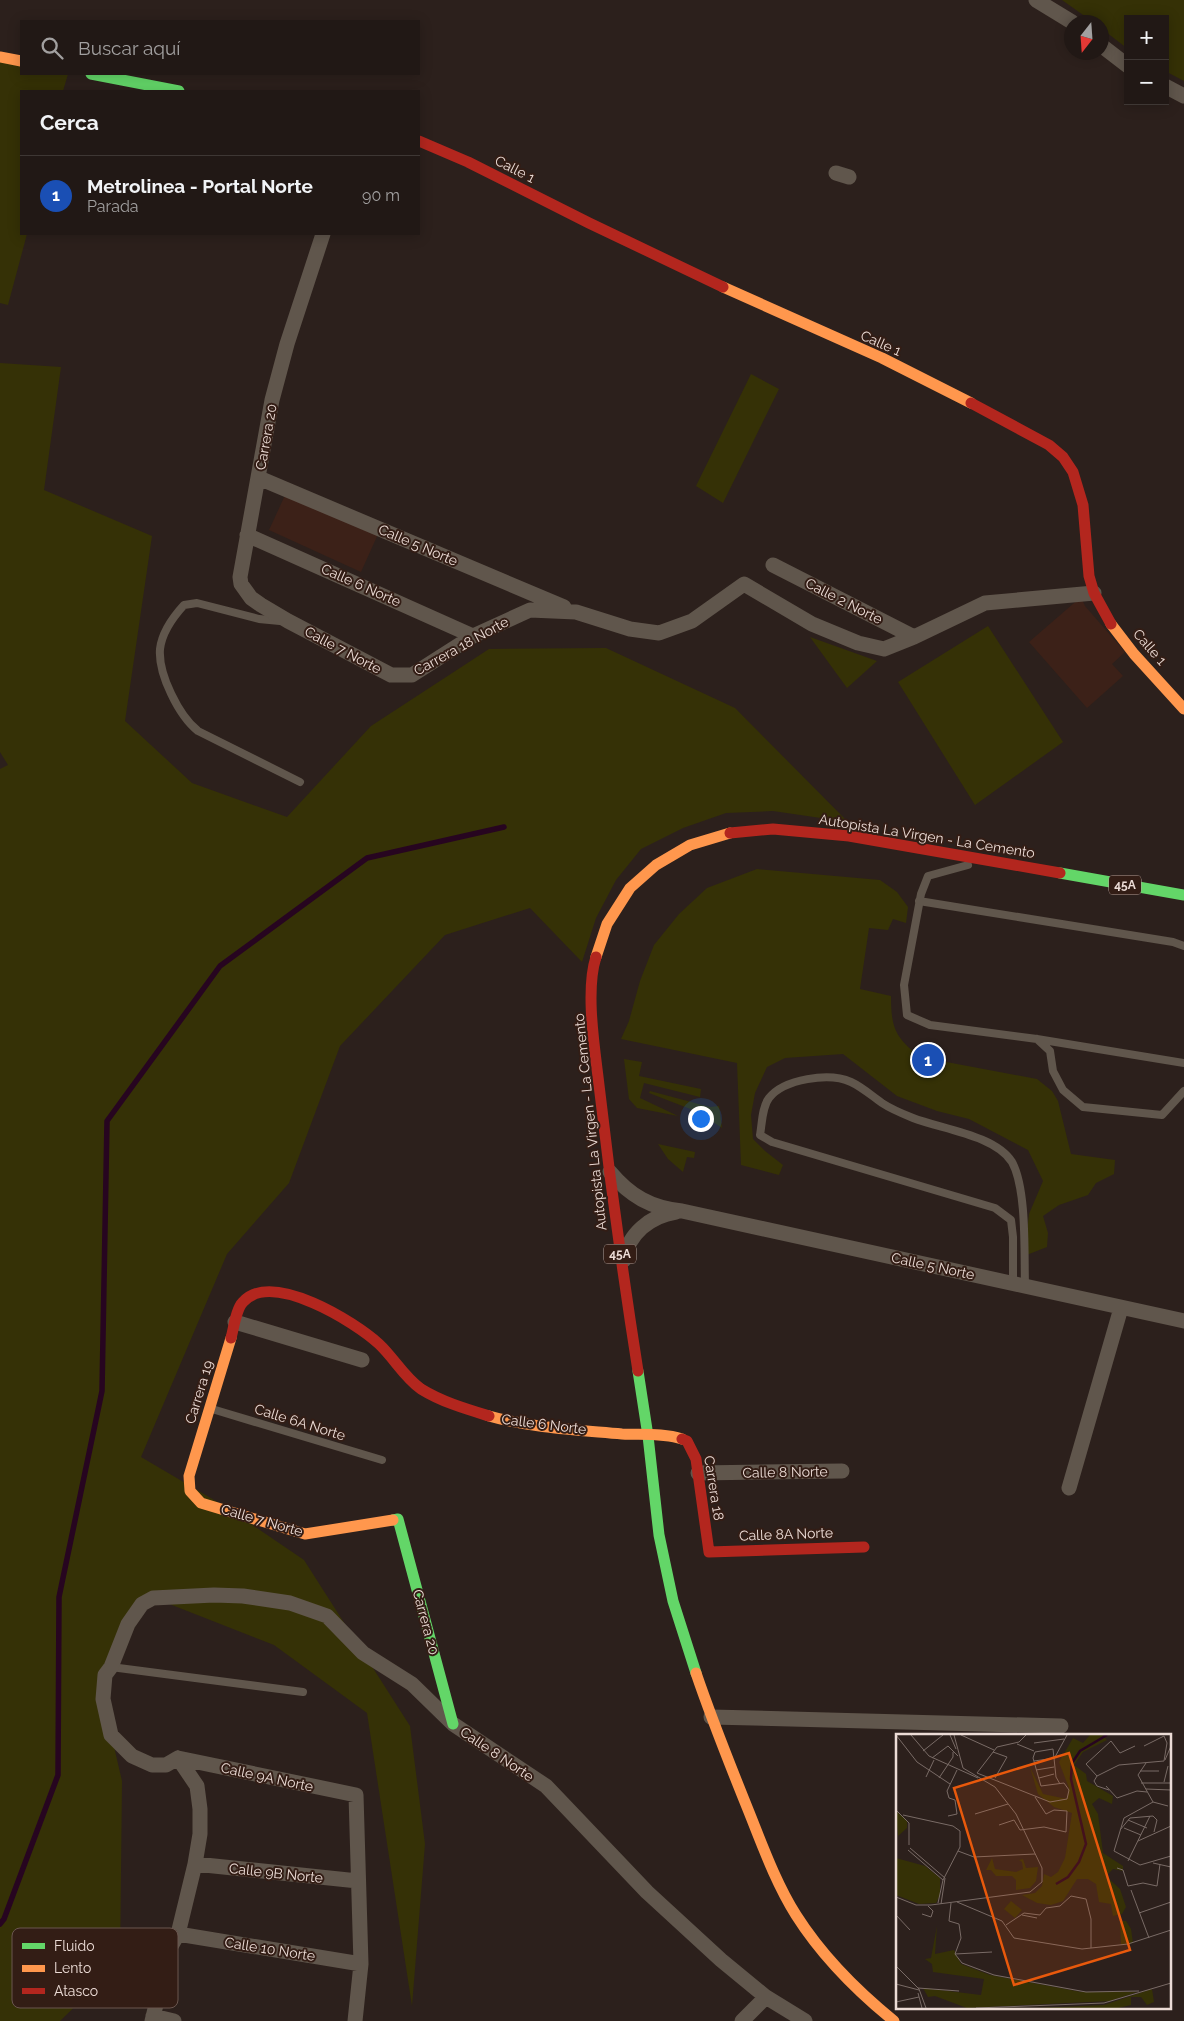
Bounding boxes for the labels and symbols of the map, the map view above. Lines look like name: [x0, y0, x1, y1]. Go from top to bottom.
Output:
north arrow: [1064, 15, 1109, 60]
street label: Calle 1: [492, 152, 538, 186]
street label: Calle 1: [858, 327, 904, 359]
street label: Carrera 20: [252, 403, 280, 471]
street label: Calle 5 Norte: [376, 521, 460, 569]
street label: Calle 6 Norte: [319, 560, 403, 610]
street label: Calle 2 Norte: [803, 575, 885, 627]
street label: Carrera 18 Norte: [411, 613, 511, 679]
street label: Calle 7 Norte: [302, 623, 384, 677]
street label: Calle 1: [1130, 626, 1170, 668]
street label: Autopista La Virgen - La Cemento: [818, 811, 1036, 861]
road number: 45A: [1109, 876, 1141, 894]
street label: Autopista La Virgen - La Cemento: [571, 1013, 609, 1231]
pin: 1: [912, 1041, 944, 1079]
your location: [688, 1106, 714, 1132]
road number: 45A: [604, 1244, 636, 1264]
street label: Calle 5 Norte: [890, 1249, 976, 1283]
street label: Carrera 19: [182, 1358, 216, 1426]
street label: Calle 6A Norte: [253, 1401, 347, 1443]
street label: Calle 6 Norte: [501, 1411, 587, 1437]
street label: Carrera 18: [701, 1454, 727, 1522]
street label: Calle 8 Norte: [742, 1463, 828, 1481]
street label: Calle 7 Norte: [219, 1501, 305, 1539]
street label: Calle 8A Norte: [739, 1524, 833, 1544]
street label: Carrera 20: [410, 1588, 442, 1656]
street label: Calle 8 Norte: [457, 1724, 537, 1784]
inset map: [896, 1734, 1172, 2008]
street label: Calle 9A Norte: [219, 1759, 315, 1795]
street label: Calle 9B Norte: [228, 1860, 324, 1886]
legend: [12, 1928, 178, 2008]
street label: Calle 10 Norte: [224, 1934, 316, 1964]
text: Fluido: [54, 1938, 94, 1954]
text: Lento: [54, 1960, 91, 1976]
text: Atasco: [54, 1983, 98, 1999]

